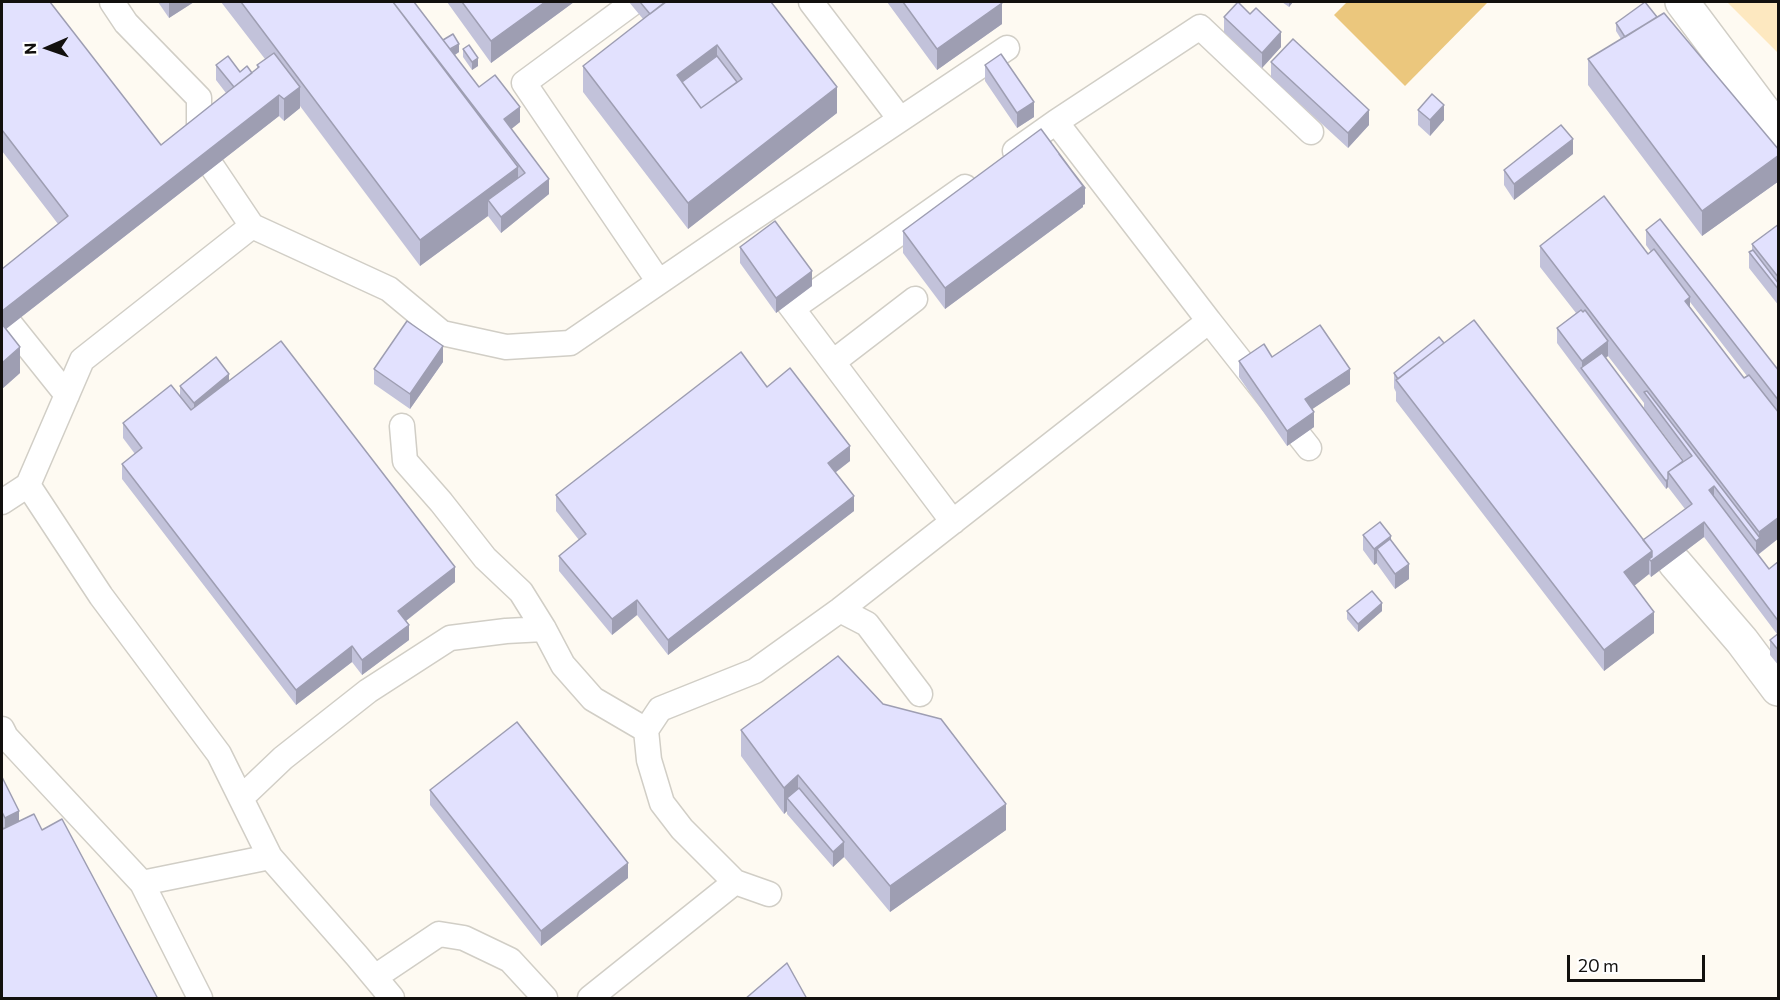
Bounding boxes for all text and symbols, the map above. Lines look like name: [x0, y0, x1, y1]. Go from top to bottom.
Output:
north arrow: [18, 18, 78, 78]
text: N: [20, 42, 39, 55]
scale bar: [1570, 943, 1708, 981]
text: 20 m: [1578, 954, 1619, 976]

